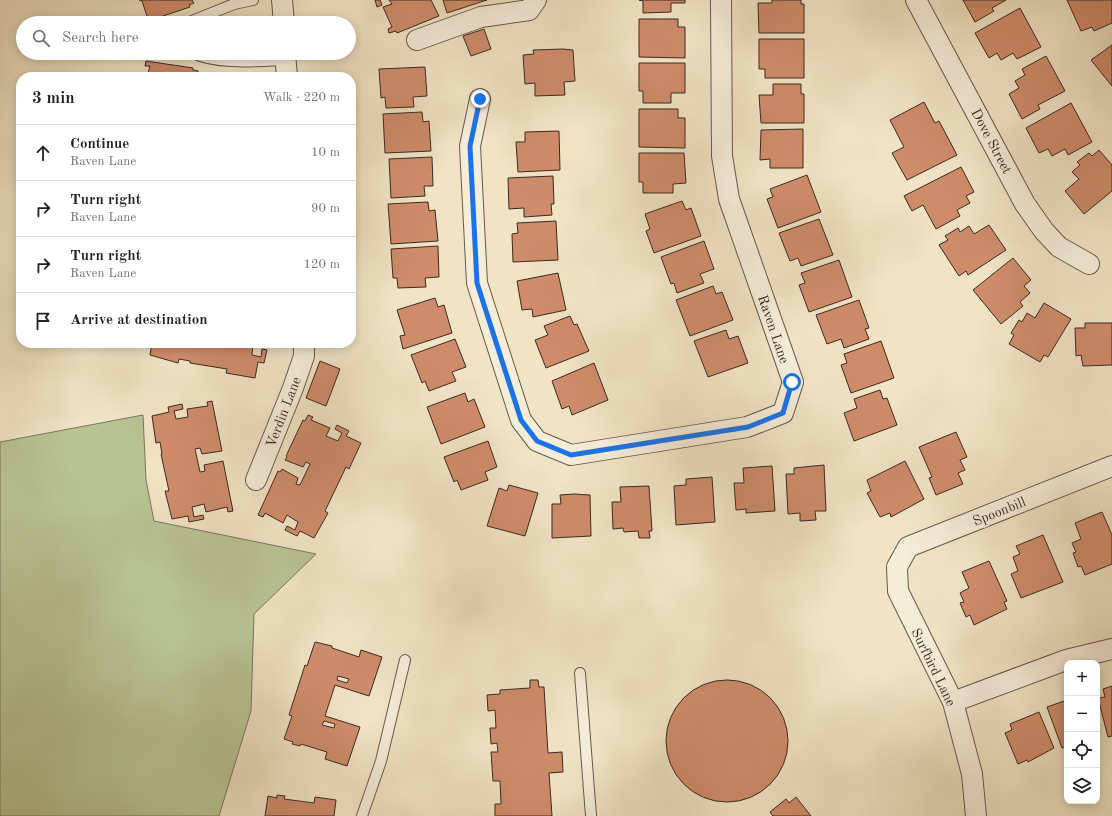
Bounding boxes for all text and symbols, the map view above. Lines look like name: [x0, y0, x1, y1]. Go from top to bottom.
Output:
search box: [16, 16, 356, 60]
icon: search: [30, 27, 52, 49]
text: Search here: [62, 31, 139, 46]
text: 3 min: [32, 90, 75, 107]
route end: [471, 90, 489, 108]
text: Walk · 220 m: [263, 91, 340, 104]
street label: Dove Street: [968, 107, 1014, 176]
text: Continue: [70, 137, 129, 152]
icon: ahead: [32, 142, 54, 164]
text: 10 m: [311, 146, 340, 159]
text: Raven Lane: [70, 155, 136, 168]
text: Turn right: [70, 193, 141, 208]
icon: right: [32, 198, 54, 220]
text: 90 m: [311, 202, 340, 215]
text: Raven Lane: [70, 211, 136, 224]
text: Turn right: [70, 249, 141, 264]
icon: right: [32, 254, 54, 276]
text: 120 m: [303, 258, 340, 271]
text: Raven Lane: [70, 267, 136, 280]
street label: Raven Lane: [755, 293, 791, 365]
icon: arrive: [32, 310, 54, 332]
text: Arrive at destination: [70, 313, 208, 328]
route start: [783, 373, 801, 391]
street label: Verdin Lane: [264, 375, 304, 450]
street label: Spoonbill: [971, 495, 1028, 529]
street label: Surfbird Lane: [908, 626, 958, 709]
map controls: [1064, 660, 1100, 804]
button: +: [1064, 660, 1100, 696]
button: −: [1064, 696, 1100, 732]
button: locate: [1064, 732, 1100, 768]
button: layers: [1064, 768, 1100, 804]

